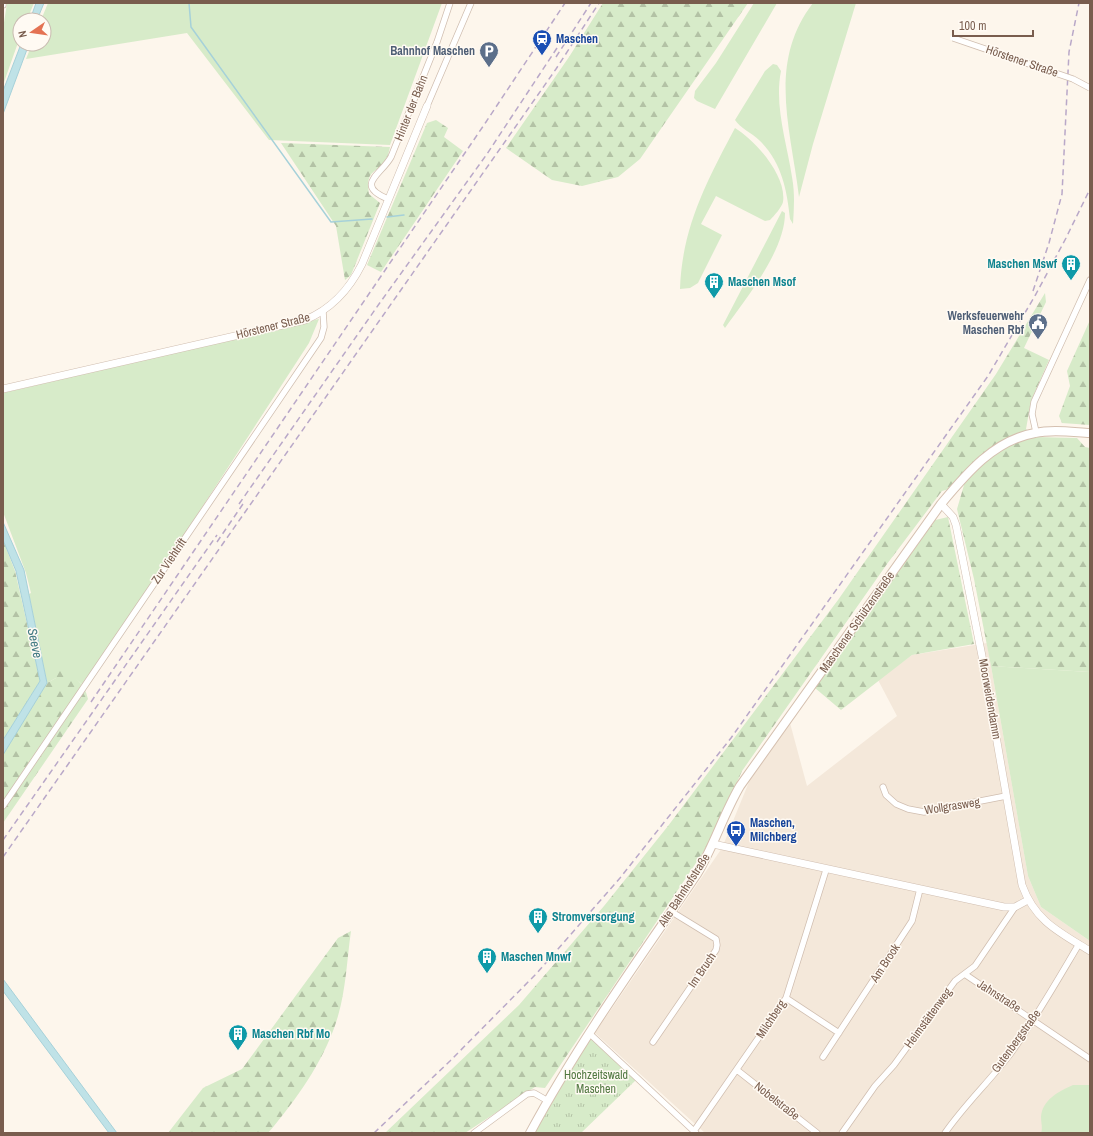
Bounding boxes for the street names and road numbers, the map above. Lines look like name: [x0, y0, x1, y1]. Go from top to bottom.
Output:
street label: Hörstener Straße: [984, 41, 1060, 81]
street label: Hinter der Bahn: [391, 73, 431, 143]
street label: Hörstener Straße: [234, 309, 312, 343]
street label: Zur Viehtrift: [148, 535, 190, 587]
street label: Maschener Schützenstraße: [816, 568, 898, 676]
street label: Moorweidendamm: [975, 657, 1005, 741]
street label: Wollgrasweg: [923, 794, 981, 818]
street label: Alte Bahnhofstraße: [654, 850, 714, 931]
street label: Am Brook: [866, 940, 904, 986]
street label: Im Bruch: [684, 949, 720, 991]
street label: Jahnstraße: [974, 976, 1024, 1016]
street label: Heimstättenweg: [901, 984, 956, 1051]
street label: Milchberg: [753, 996, 790, 1041]
street label: Gutenbergstraße: [988, 1006, 1044, 1076]
street label: Nobelstraße: [751, 1078, 803, 1124]

